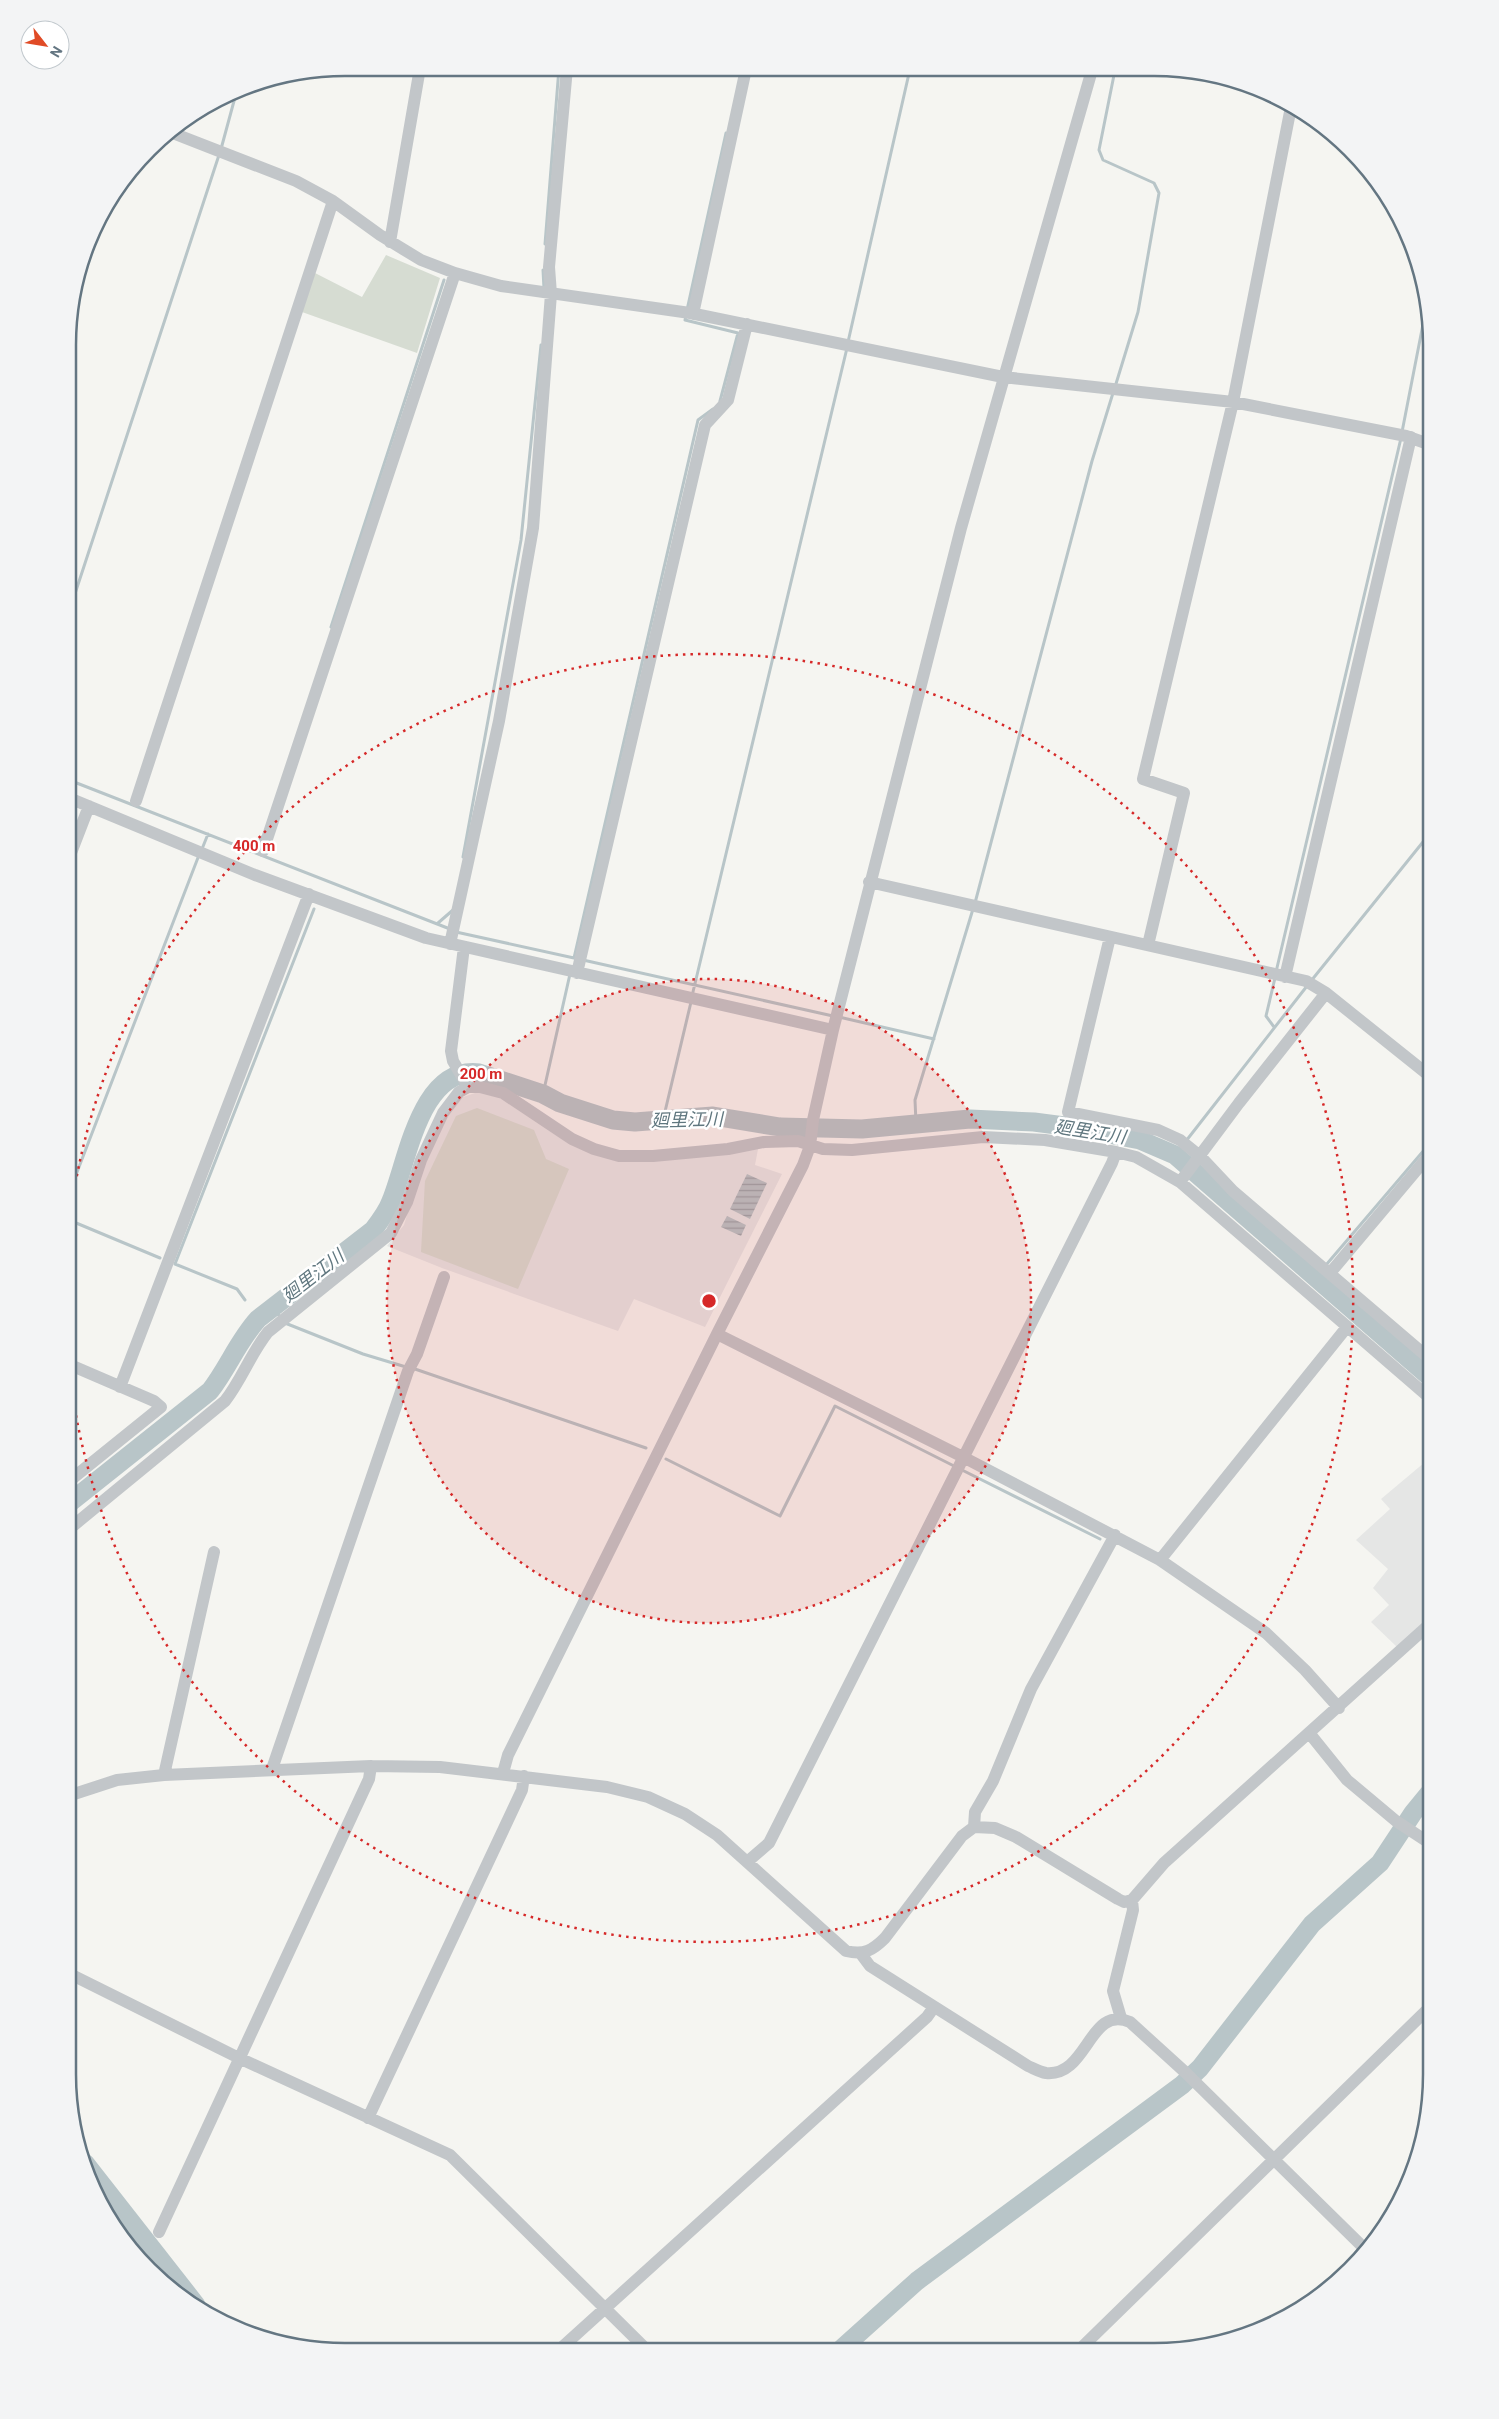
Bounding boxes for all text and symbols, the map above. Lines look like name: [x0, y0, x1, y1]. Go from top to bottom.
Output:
north arrow: [20, 20, 70, 70]
text: N: [47, 43, 66, 60]
text: 400 m: [233, 837, 275, 855]
text: 200 m: [460, 1065, 502, 1083]
water label: 廻里江川: [651, 1108, 725, 1131]
water label: 廻里江川: [1053, 1116, 1129, 1148]
water label: 廻里江川: [278, 1244, 349, 1306]
centre of rings: [700, 1292, 718, 1310]

